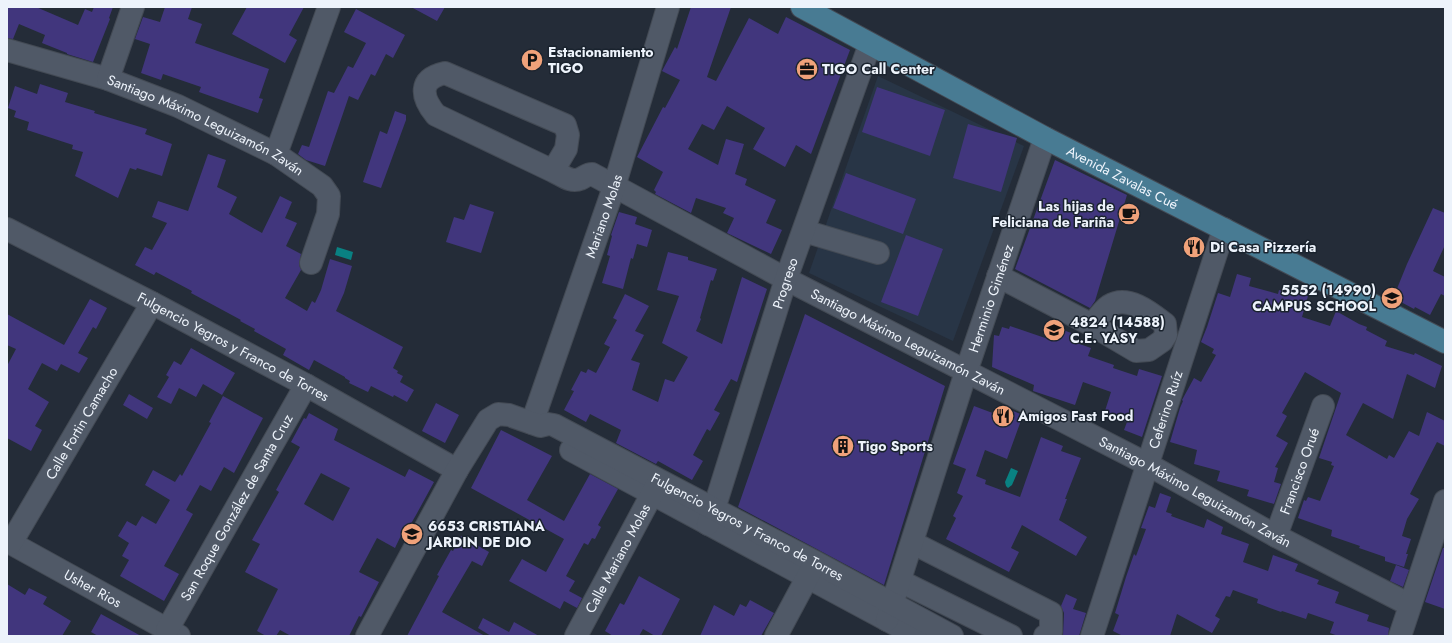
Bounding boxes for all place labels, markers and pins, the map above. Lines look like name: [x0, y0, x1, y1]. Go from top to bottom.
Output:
place label: Estacionamiento TIGO: [548, 42, 654, 78]
parking icon: Estacionamiento TIGO: [519, 47, 545, 73]
office icon: TIGO Call Center: [794, 56, 820, 82]
place label: TIGO Call Center: [822, 59, 935, 79]
place label: Las hijas de Feliciana de Fariña: [992, 196, 1114, 232]
cafe icon: Las hijas de Feliciana de Fariña: [1116, 201, 1142, 227]
restaurant icon: Di Casa Pizzería: [1181, 234, 1207, 260]
place label: Di Casa Pizzería: [1210, 237, 1316, 257]
place label: 5552 (14990) CAMPUS SCHOOL: [1252, 280, 1377, 316]
school or university icon: 5552 (14990) CAMPUS SCHOOL: [1379, 285, 1405, 311]
place label: 4824 (14588) C.E. YASY: [1070, 312, 1165, 348]
school or university icon: 4824 (14588) C.E. YASY: [1041, 317, 1067, 343]
restaurant icon: Amigos Fast Food: [990, 403, 1016, 429]
place label: Amigos Fast Food: [1017, 406, 1133, 426]
building icon: Tigo Sports: [830, 433, 856, 459]
place label: Tigo Sports: [858, 436, 934, 456]
place label: 6653 CRISTIANA JARDIN DE DIO: [425, 516, 545, 552]
school or university icon: 6653 CRISTIANA JARDIN DE DIO: [399, 521, 425, 547]

